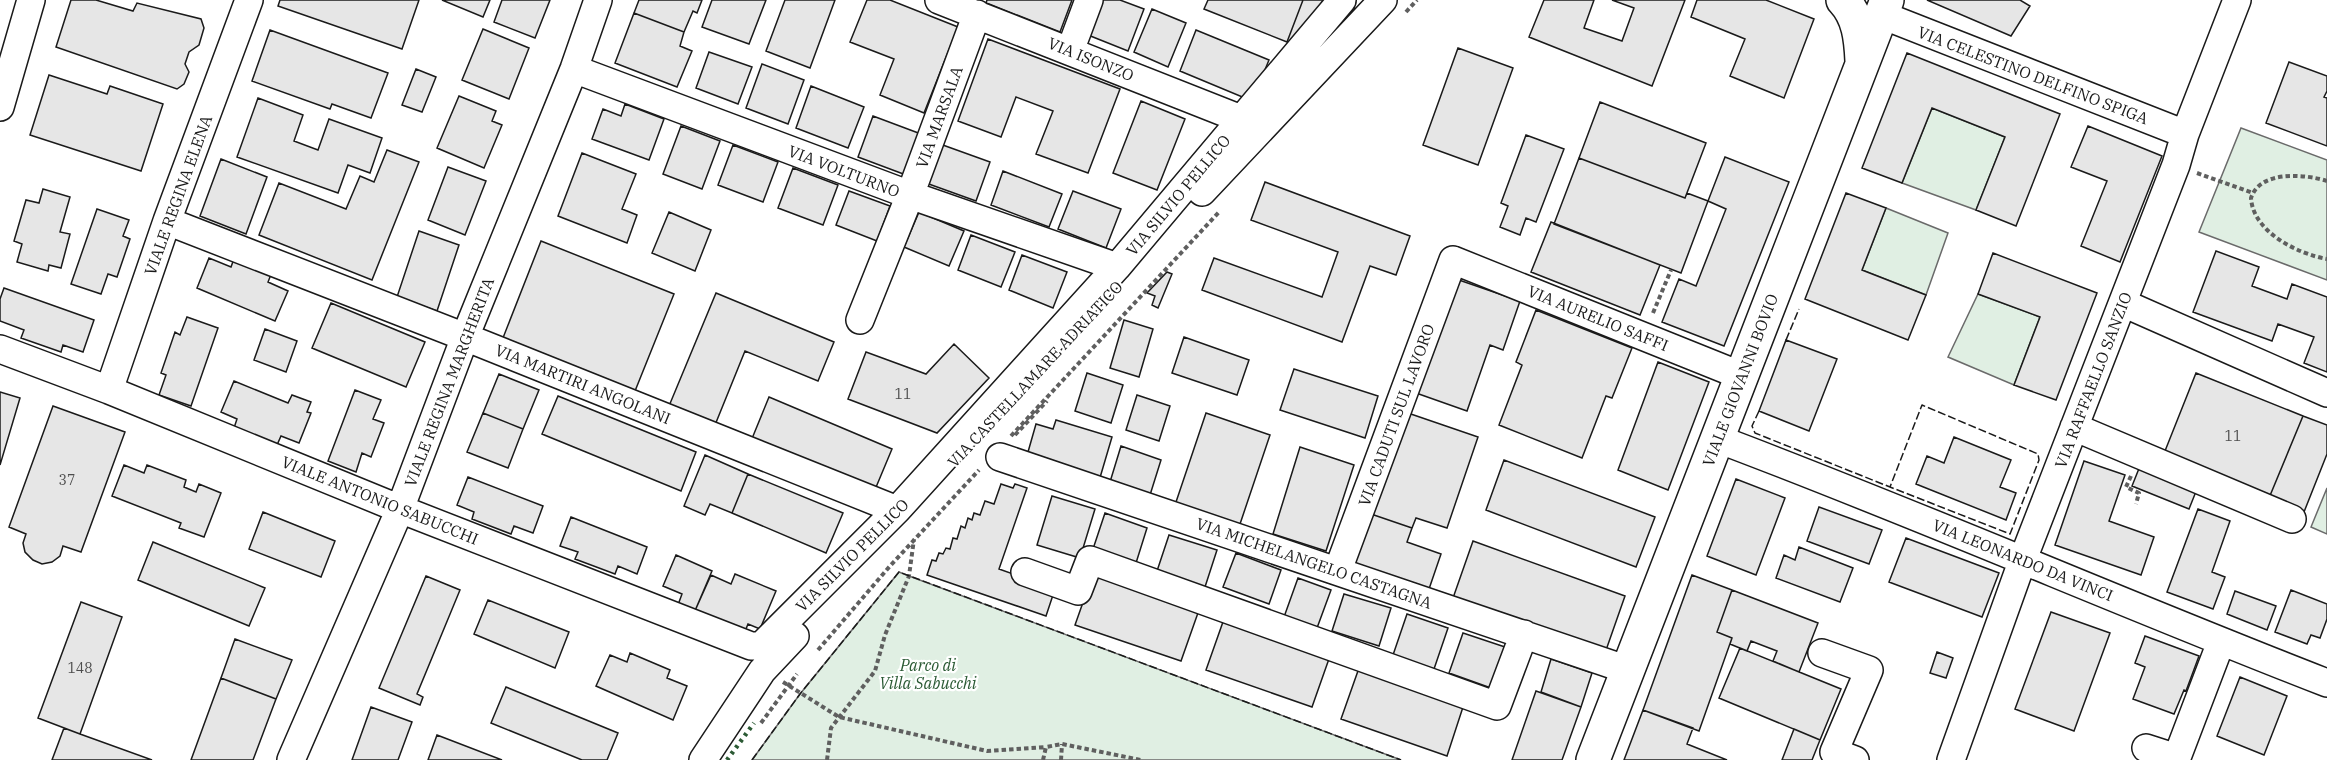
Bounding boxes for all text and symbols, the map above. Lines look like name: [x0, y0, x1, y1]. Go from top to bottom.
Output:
street label: VIA CELESTINO DELFINO SPIGA: [1915, 22, 2151, 128]
street label: VIA ISONZO: [1045, 33, 1137, 85]
street label: VIA MARSALA: [911, 63, 967, 171]
street label: VIALE REGINA ELENA: [140, 112, 216, 278]
street label: VIA SILVIO PELLICO: [1122, 130, 1234, 260]
street label: VIA VOLTURNO: [785, 141, 903, 201]
street label: VIALE REGINA MARGHERITA: [400, 275, 498, 489]
street label: VIA CASTELLAMARE ADRIATICO: [943, 277, 1127, 471]
street label: VIA AURELIO SAFFI: [1525, 281, 1671, 355]
street label: VIA RAFFAELLO SANZIO: [2050, 289, 2136, 471]
street label: VIALE GIOVANNI BOVIO: [1698, 291, 1782, 469]
street label: VIA CADUTI SUL LAVORO: [1354, 321, 1438, 509]
street label: VIA MARTIRI ANGOLANI: [492, 340, 674, 428]
house number: 11: [895, 385, 911, 403]
house number: 11: [2225, 427, 2241, 445]
street label: VIALE ANTONIO SABUCCHI: [279, 451, 481, 549]
house number: 37: [59, 471, 75, 489]
street label: VIA SILVIO PELLICO: [791, 494, 913, 616]
street label: VIA MICHELANGELO CASTAGNA: [1193, 513, 1435, 613]
street label: VIA LEONARDO DA VINCI: [1930, 515, 2116, 605]
park label: Parco di Villa Sabucchi: [879, 655, 977, 693]
house number: 148: [67, 659, 93, 677]

